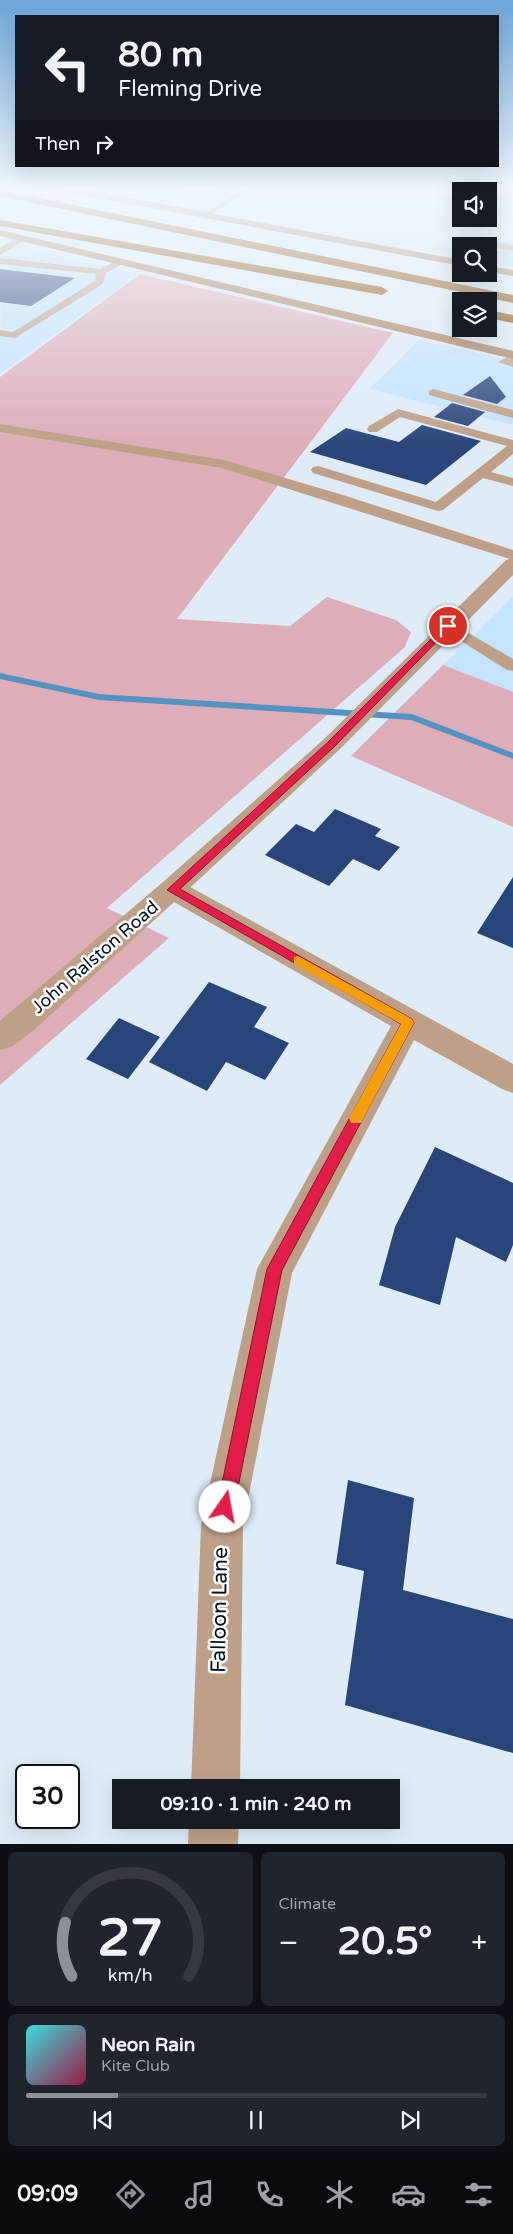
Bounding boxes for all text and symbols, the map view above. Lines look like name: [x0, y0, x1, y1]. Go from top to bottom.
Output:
text: 80 m: [118, 34, 203, 76]
icon: left: [35, 35, 100, 100]
text: Fleming Drive: [118, 76, 262, 102]
icon: right: [90, 130, 118, 158]
text: Then: [35, 133, 80, 155]
map controls: [452, 182, 497, 337]
button: sound: [452, 182, 497, 227]
button: search: [452, 237, 497, 282]
button: layers: [452, 292, 497, 337]
pin: [427, 605, 469, 647]
icon: arrive: [434, 612, 462, 640]
street label: John Ralston Road: [27, 896, 163, 1018]
position arrow: [198, 1480, 250, 1532]
street label: Falloon Lane: [206, 1547, 233, 1673]
speed limit sign: 30: [15, 1764, 80, 1829]
text: 09:10 · 1 min · 240 m: [160, 1793, 352, 1815]
text: Climate: [279, 1894, 336, 1914]
text: 27: [98, 1907, 163, 1970]
text: 20.5°: [337, 1919, 432, 1965]
text: −: [279, 1926, 298, 1960]
text: +: [471, 1926, 487, 1960]
text: km/h: [108, 1965, 153, 1986]
text: Neon Rain: [101, 2034, 195, 2056]
text: Kite Club: [101, 2056, 170, 2076]
icon: previous: [89, 2106, 117, 2134]
icon: pause: [242, 2106, 270, 2134]
icon: next: [396, 2106, 424, 2134]
icon: directions: [113, 2177, 148, 2212]
icon: music: [182, 2177, 217, 2212]
icon: phone: [252, 2177, 287, 2212]
icon: climate: [322, 2177, 357, 2212]
icon: car: [391, 2177, 426, 2212]
icon: filters: [461, 2177, 496, 2212]
text: 09:09: [17, 2181, 78, 2207]

